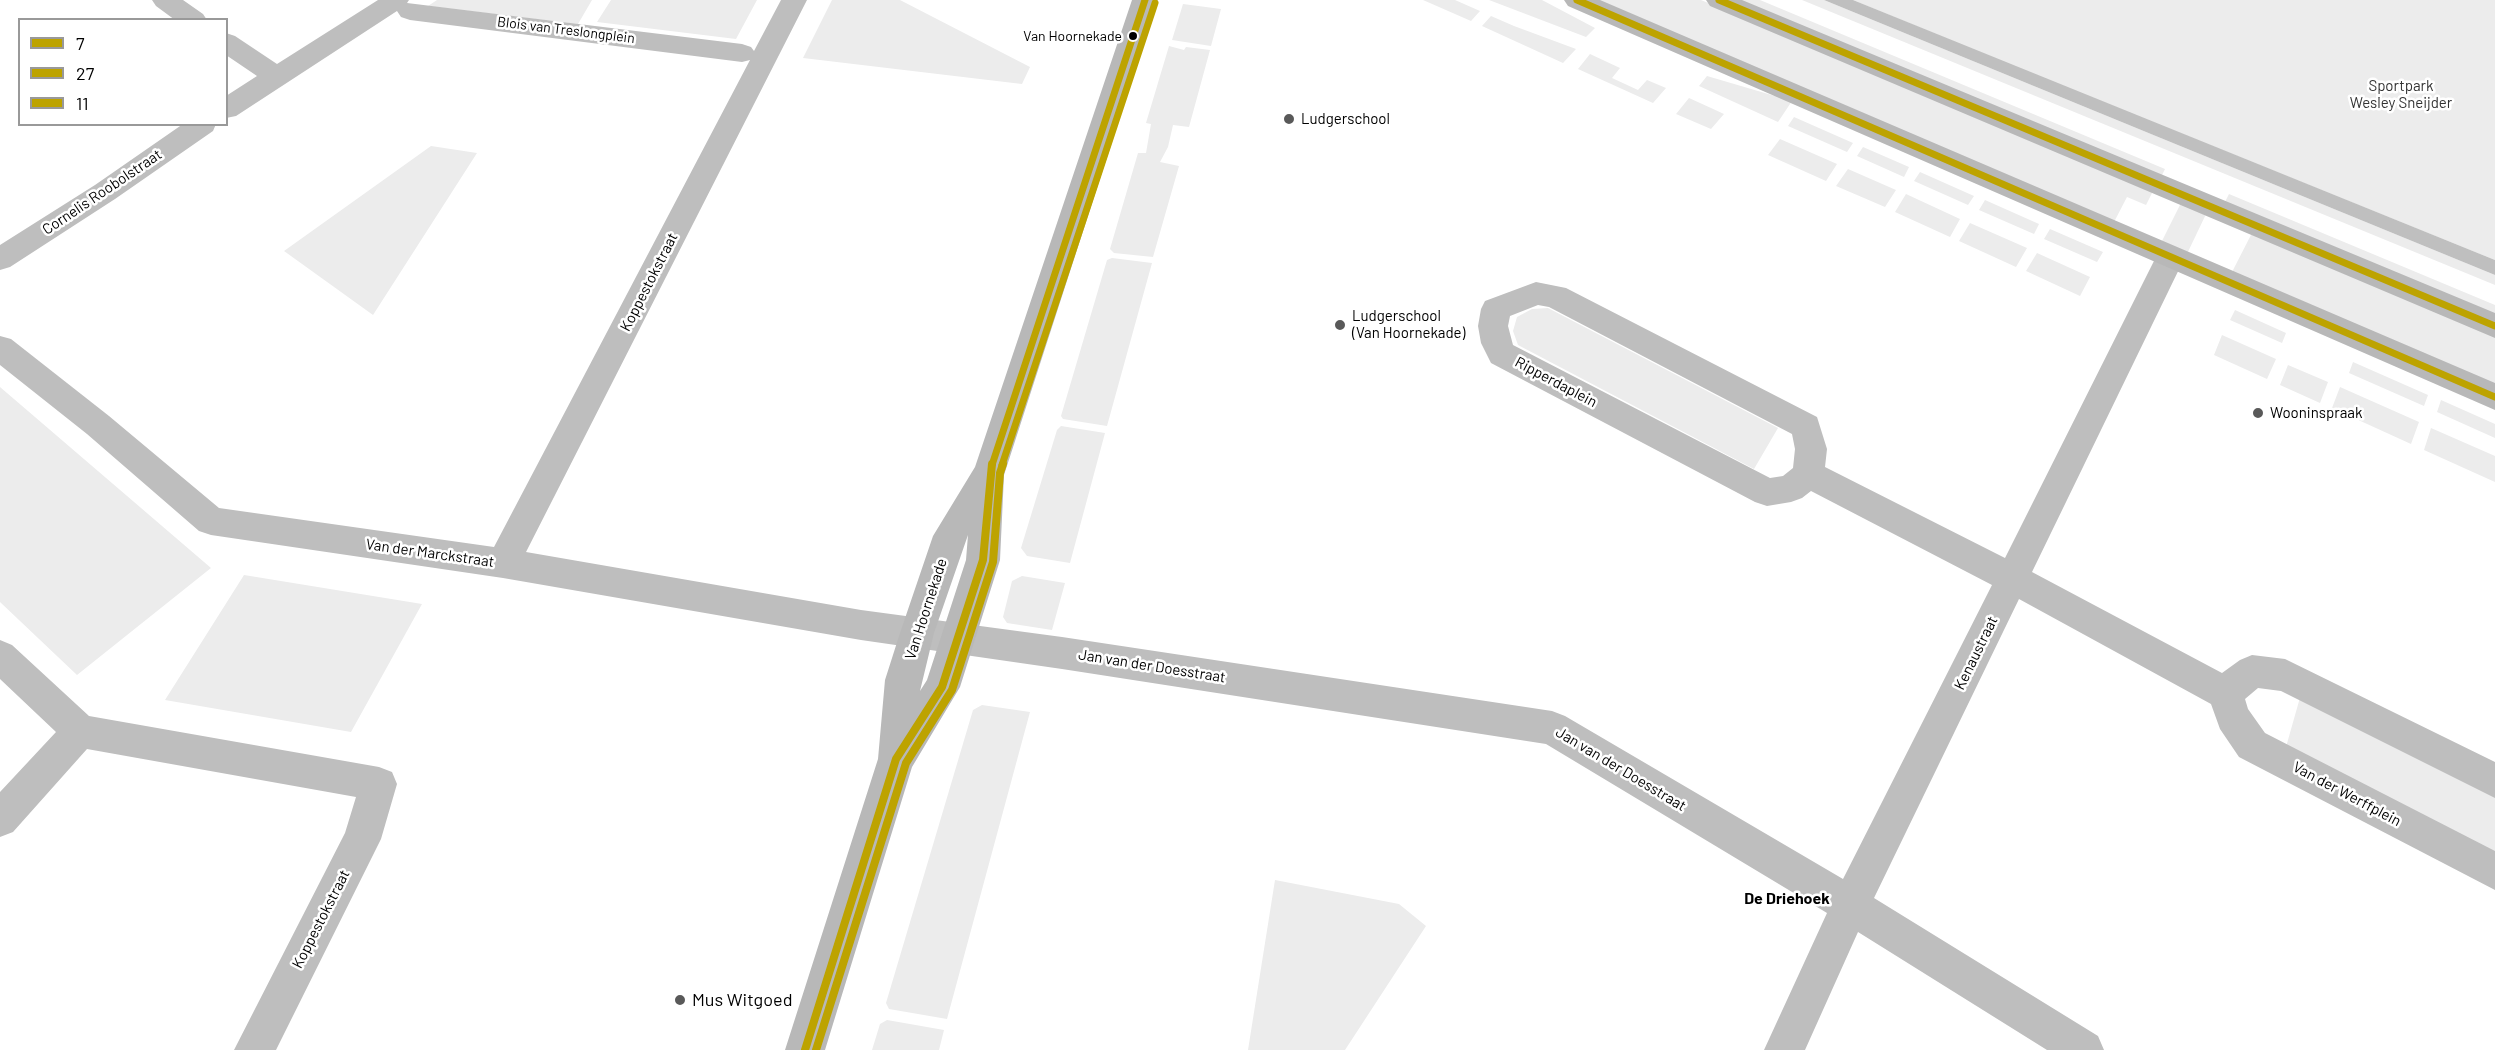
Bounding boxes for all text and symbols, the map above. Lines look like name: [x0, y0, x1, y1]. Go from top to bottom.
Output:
street label: Blois van Treslongplein: [496, 13, 636, 47]
legend: [18, 18, 228, 126]
place label: Van Hoornekade: [1023, 28, 1122, 44]
marker: Van Hoornekade: [1127, 30, 1139, 42]
text: 7: [76, 32, 85, 54]
text: 27: [76, 62, 94, 84]
park label: Sportpark Wesley Sneijder: [2350, 77, 2452, 112]
text: 11: [76, 92, 89, 114]
place label: Ludgerschool: [1301, 110, 1390, 128]
marker: Ludgerschool: [1282, 112, 1296, 126]
street label: Cornelis Roobolstraat: [39, 145, 165, 239]
street label: Koppestokstraat: [616, 230, 682, 334]
place label: Ludgerschool (Van Hoornekade): [1352, 307, 1466, 342]
marker: Ludgerschool (Van Hoornekade): [1333, 318, 1347, 332]
street label: Ripperdaplein: [1512, 353, 1600, 411]
place label: Wooninspraak: [2270, 404, 2363, 422]
marker: Wooninspraak: [2251, 406, 2265, 420]
street label: Van der Marckstraat: [365, 535, 495, 571]
street label: Van Hoornekade: [901, 556, 951, 662]
street label: Kenaustraat: [1950, 613, 2002, 693]
street label: Jan van der Doesstraat: [1077, 645, 1227, 687]
street label: Jan van der Doesstraat: [1553, 723, 1689, 815]
street label: Van der Werffplein: [2290, 758, 2404, 830]
street label: Koppestokstraat: [288, 867, 354, 971]
district label: De Driehoek: [1744, 889, 1830, 909]
place label: Mus Witgoed: [692, 989, 792, 1011]
marker: Mus Witgoed: [673, 993, 687, 1007]

